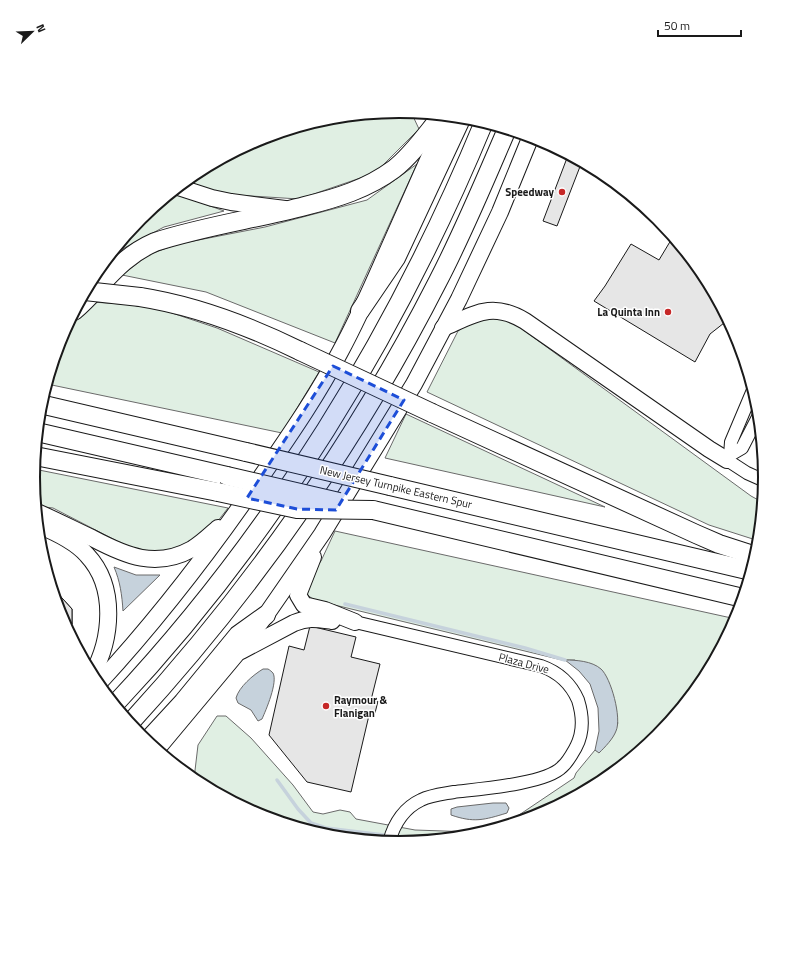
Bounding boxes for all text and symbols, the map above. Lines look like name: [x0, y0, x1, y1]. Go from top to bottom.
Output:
north arrow: [12, 12, 52, 52]
scale bar: [658, 12, 741, 38]
text: 50 m: [664, 16, 690, 35]
text: N: [32, 21, 50, 35]
place label: Speedway: [505, 184, 554, 200]
marker: Speedway: [557, 187, 567, 197]
place label: La Quinta Inn: [597, 304, 660, 320]
marker: La Quinta Inn: [663, 307, 673, 317]
street label: New Jersey Turnpike Eastern Spur: [318, 462, 474, 512]
street label: Plaza Drive: [497, 649, 551, 678]
place label: Raymour & Flanigan: [334, 692, 387, 721]
marker: Raymour & Flanigan: [321, 701, 331, 711]

